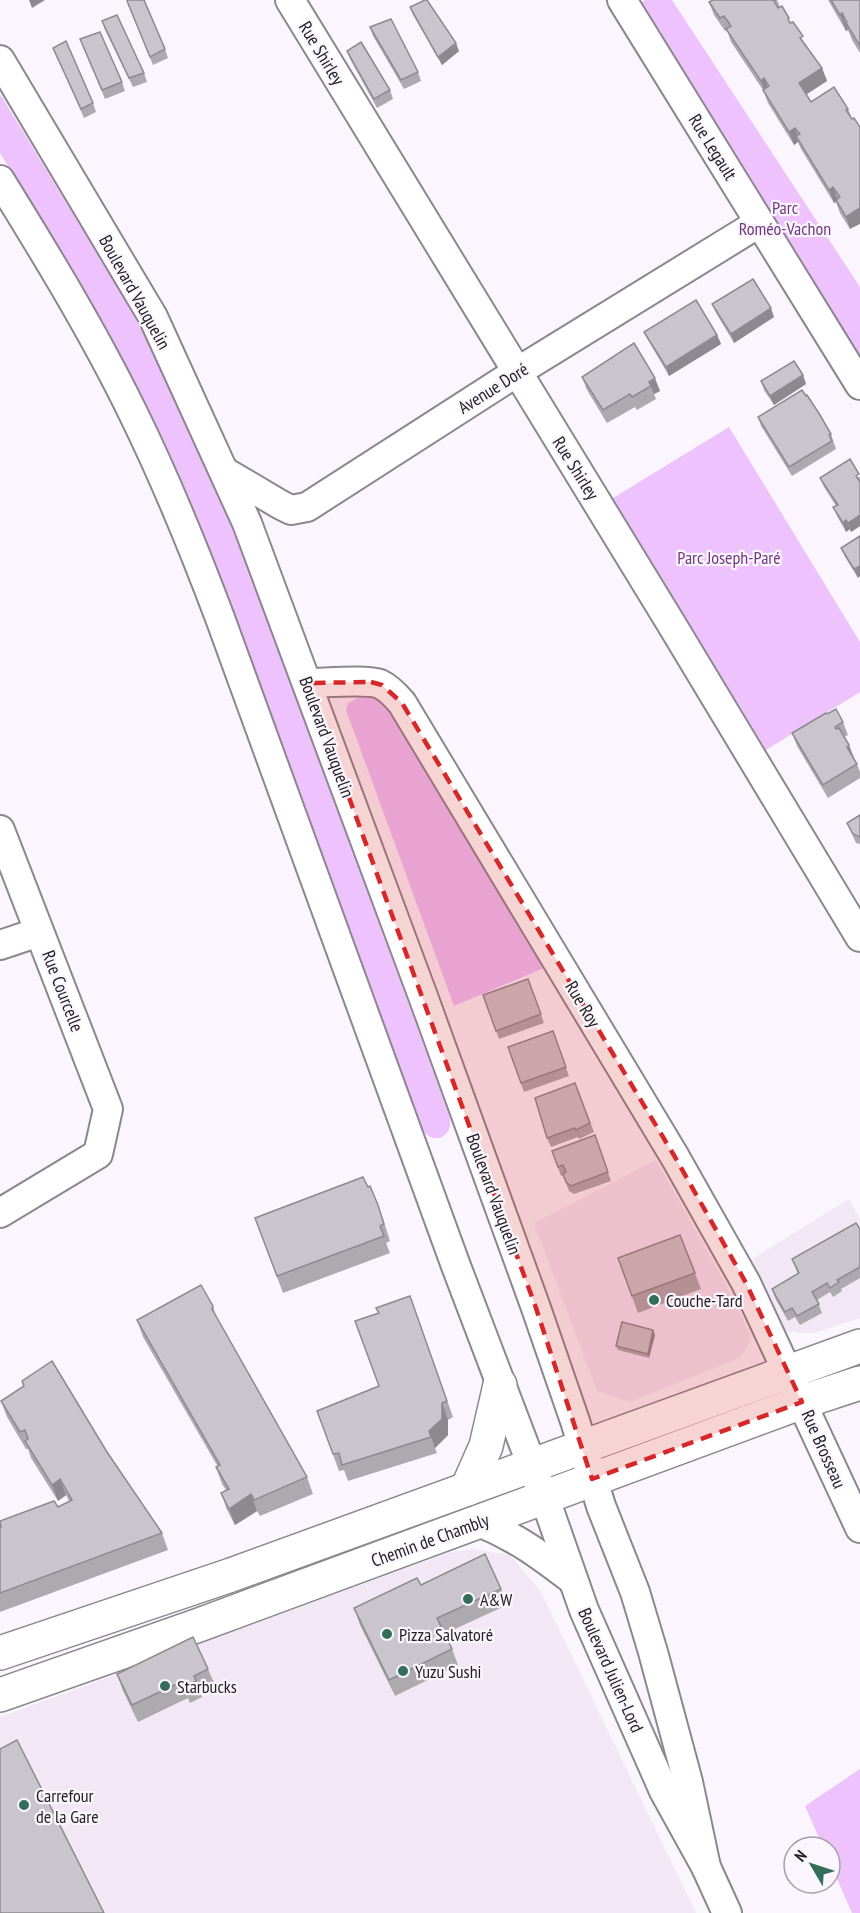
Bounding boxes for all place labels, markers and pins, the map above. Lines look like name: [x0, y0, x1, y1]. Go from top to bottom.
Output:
place label: Couche-Tard: [666, 1289, 742, 1312]
marker: Couche-Tard: [647, 1293, 661, 1307]
place label: A&W: [480, 1588, 512, 1611]
marker: A&W: [461, 1592, 475, 1606]
place label: Pizza Salvatoré: [399, 1623, 493, 1646]
marker: Pizza Salvatoré: [380, 1627, 394, 1641]
place label: Yuzu Sushi: [415, 1660, 482, 1683]
marker: Yuzu Sushi: [396, 1664, 410, 1678]
place label: Starbucks: [177, 1675, 237, 1698]
marker: Starbucks: [158, 1679, 172, 1693]
place label: Carrefour de la Gare: [36, 1784, 99, 1828]
marker: Carrefour de la Gare: [17, 1798, 31, 1812]

